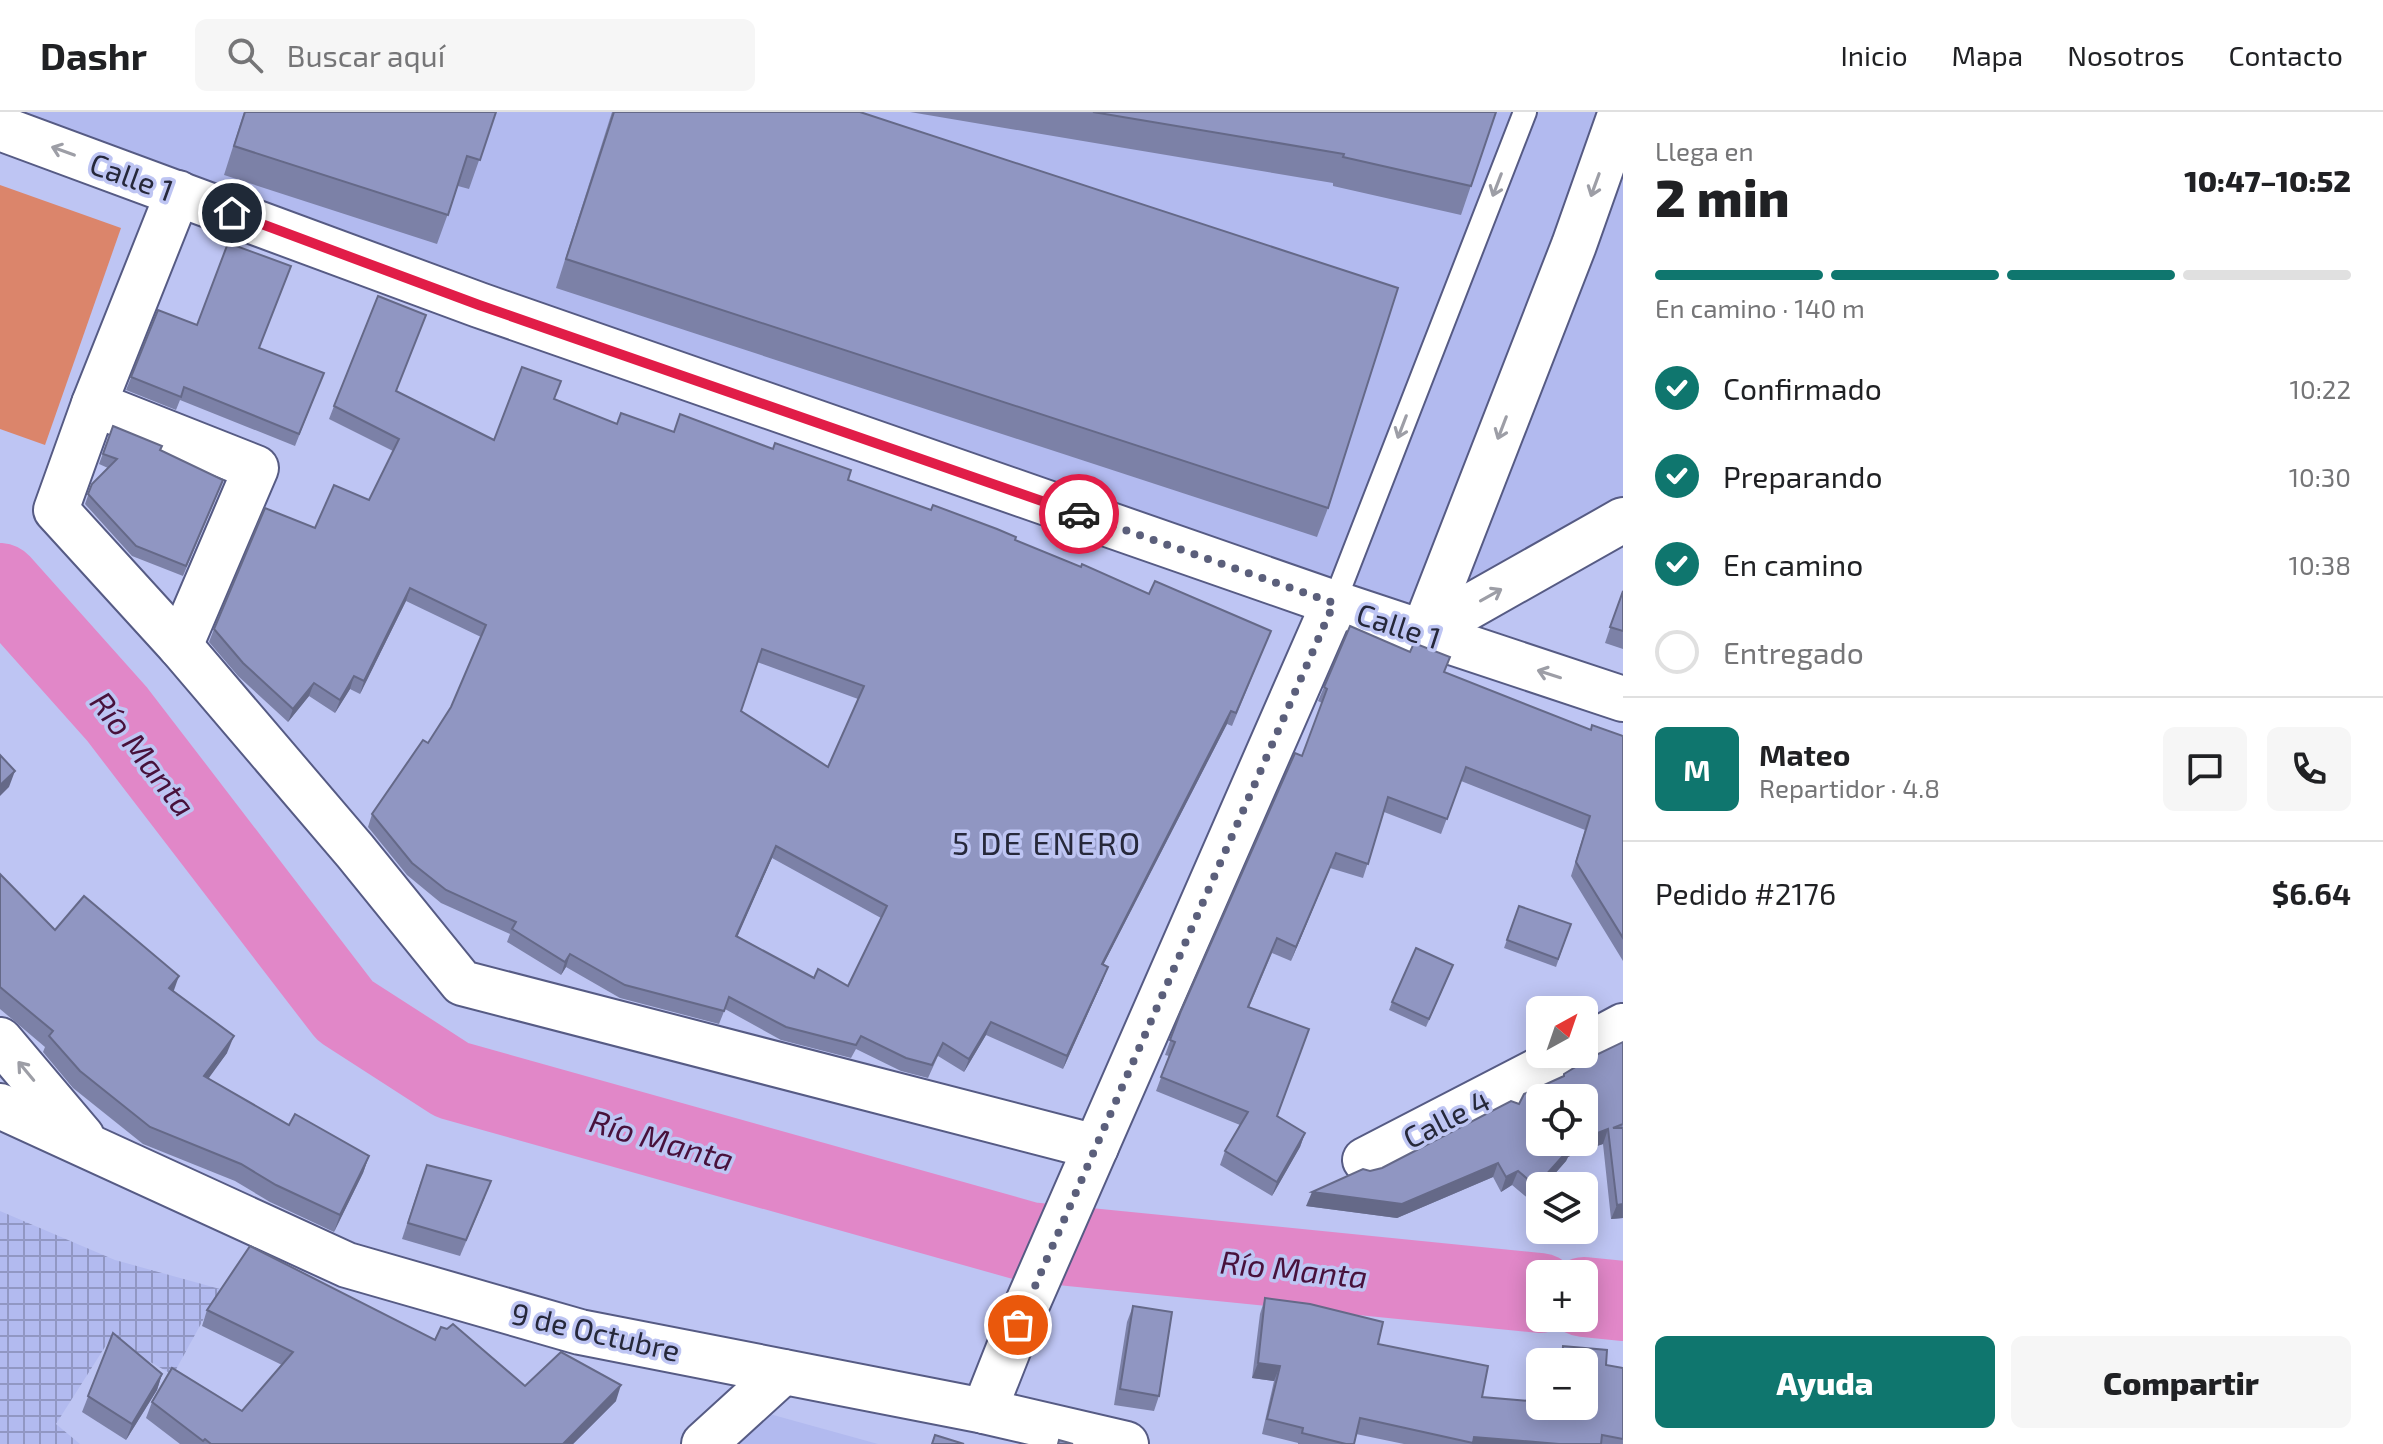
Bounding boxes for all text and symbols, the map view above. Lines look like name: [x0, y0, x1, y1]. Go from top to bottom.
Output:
search box: [195, 19, 755, 91]
text: Dashr: [40, 32, 147, 78]
icon: search: [223, 33, 267, 77]
text: Buscar aquí: [287, 37, 445, 73]
text: Inicio: [1841, 38, 1908, 72]
text: Mapa: [1952, 38, 2023, 72]
text: Nosotros: [2067, 38, 2185, 72]
text: Contacto: [2229, 38, 2343, 72]
text: Llega en: [1655, 135, 1754, 166]
one-way arrow: [50, 142, 75, 157]
street label: Calle 1: [85, 144, 179, 208]
text: 10:47–10:52: [2184, 162, 2351, 198]
text: 2 min: [1655, 165, 1790, 227]
one-way arrow: [1488, 172, 1503, 197]
one-way arrow: [1587, 173, 1601, 197]
pin: [198, 179, 266, 247]
icon: home: [210, 191, 254, 235]
text: En camino · 140 m: [1655, 292, 1865, 323]
icon: check: [1655, 366, 1699, 410]
text: Confirmado: [1723, 370, 1882, 406]
text: 10:22: [2290, 373, 2351, 404]
one-way arrow: [1394, 414, 1408, 439]
one-way arrow: [1494, 415, 1508, 440]
icon: check: [1655, 454, 1699, 498]
text: Preparando: [1723, 458, 1882, 494]
text: 10:30: [2289, 461, 2351, 492]
courier: [1039, 474, 1119, 554]
icon: car: [1057, 492, 1101, 536]
icon: check: [1655, 542, 1699, 586]
text: En camino: [1723, 546, 1863, 582]
text: 10:38: [2289, 549, 2351, 580]
one-way arrow: [1478, 586, 1502, 602]
street label: Calle 1: [1352, 595, 1446, 655]
text: Entregado: [1723, 634, 1864, 670]
one-way arrow: [1537, 666, 1562, 681]
water label: Río Manta: [83, 683, 205, 823]
button: chat: [2163, 727, 2247, 811]
button: phone: [2267, 727, 2351, 811]
text: Mateo: [1759, 736, 1850, 772]
text: M: [1683, 751, 1711, 787]
text: Repartidor · 4.8: [1759, 772, 1940, 803]
district label: 5 DE ENERO: [952, 823, 1142, 861]
text: Pedido #2176: [1655, 875, 1836, 911]
text: $6.64: [2272, 875, 2351, 911]
north arrow: [1526, 996, 1598, 1068]
map controls: [1526, 996, 1598, 1420]
one-way arrow: [17, 1062, 35, 1082]
street label: Calle 4: [1397, 1081, 1495, 1155]
button: locate: [1526, 1084, 1598, 1156]
water label: Río Manta: [586, 1100, 738, 1178]
button: layers: [1526, 1172, 1598, 1244]
water label: Río Manta: [1218, 1241, 1370, 1295]
button: +: [1526, 1260, 1598, 1332]
pin: [984, 1291, 1052, 1359]
street label: 9 de Octubre: [508, 1294, 684, 1368]
icon: bag: [996, 1303, 1040, 1347]
button: Ayuda: [1655, 1336, 1995, 1428]
button: Compartir: [2011, 1336, 2351, 1428]
button: −: [1526, 1348, 1598, 1420]

